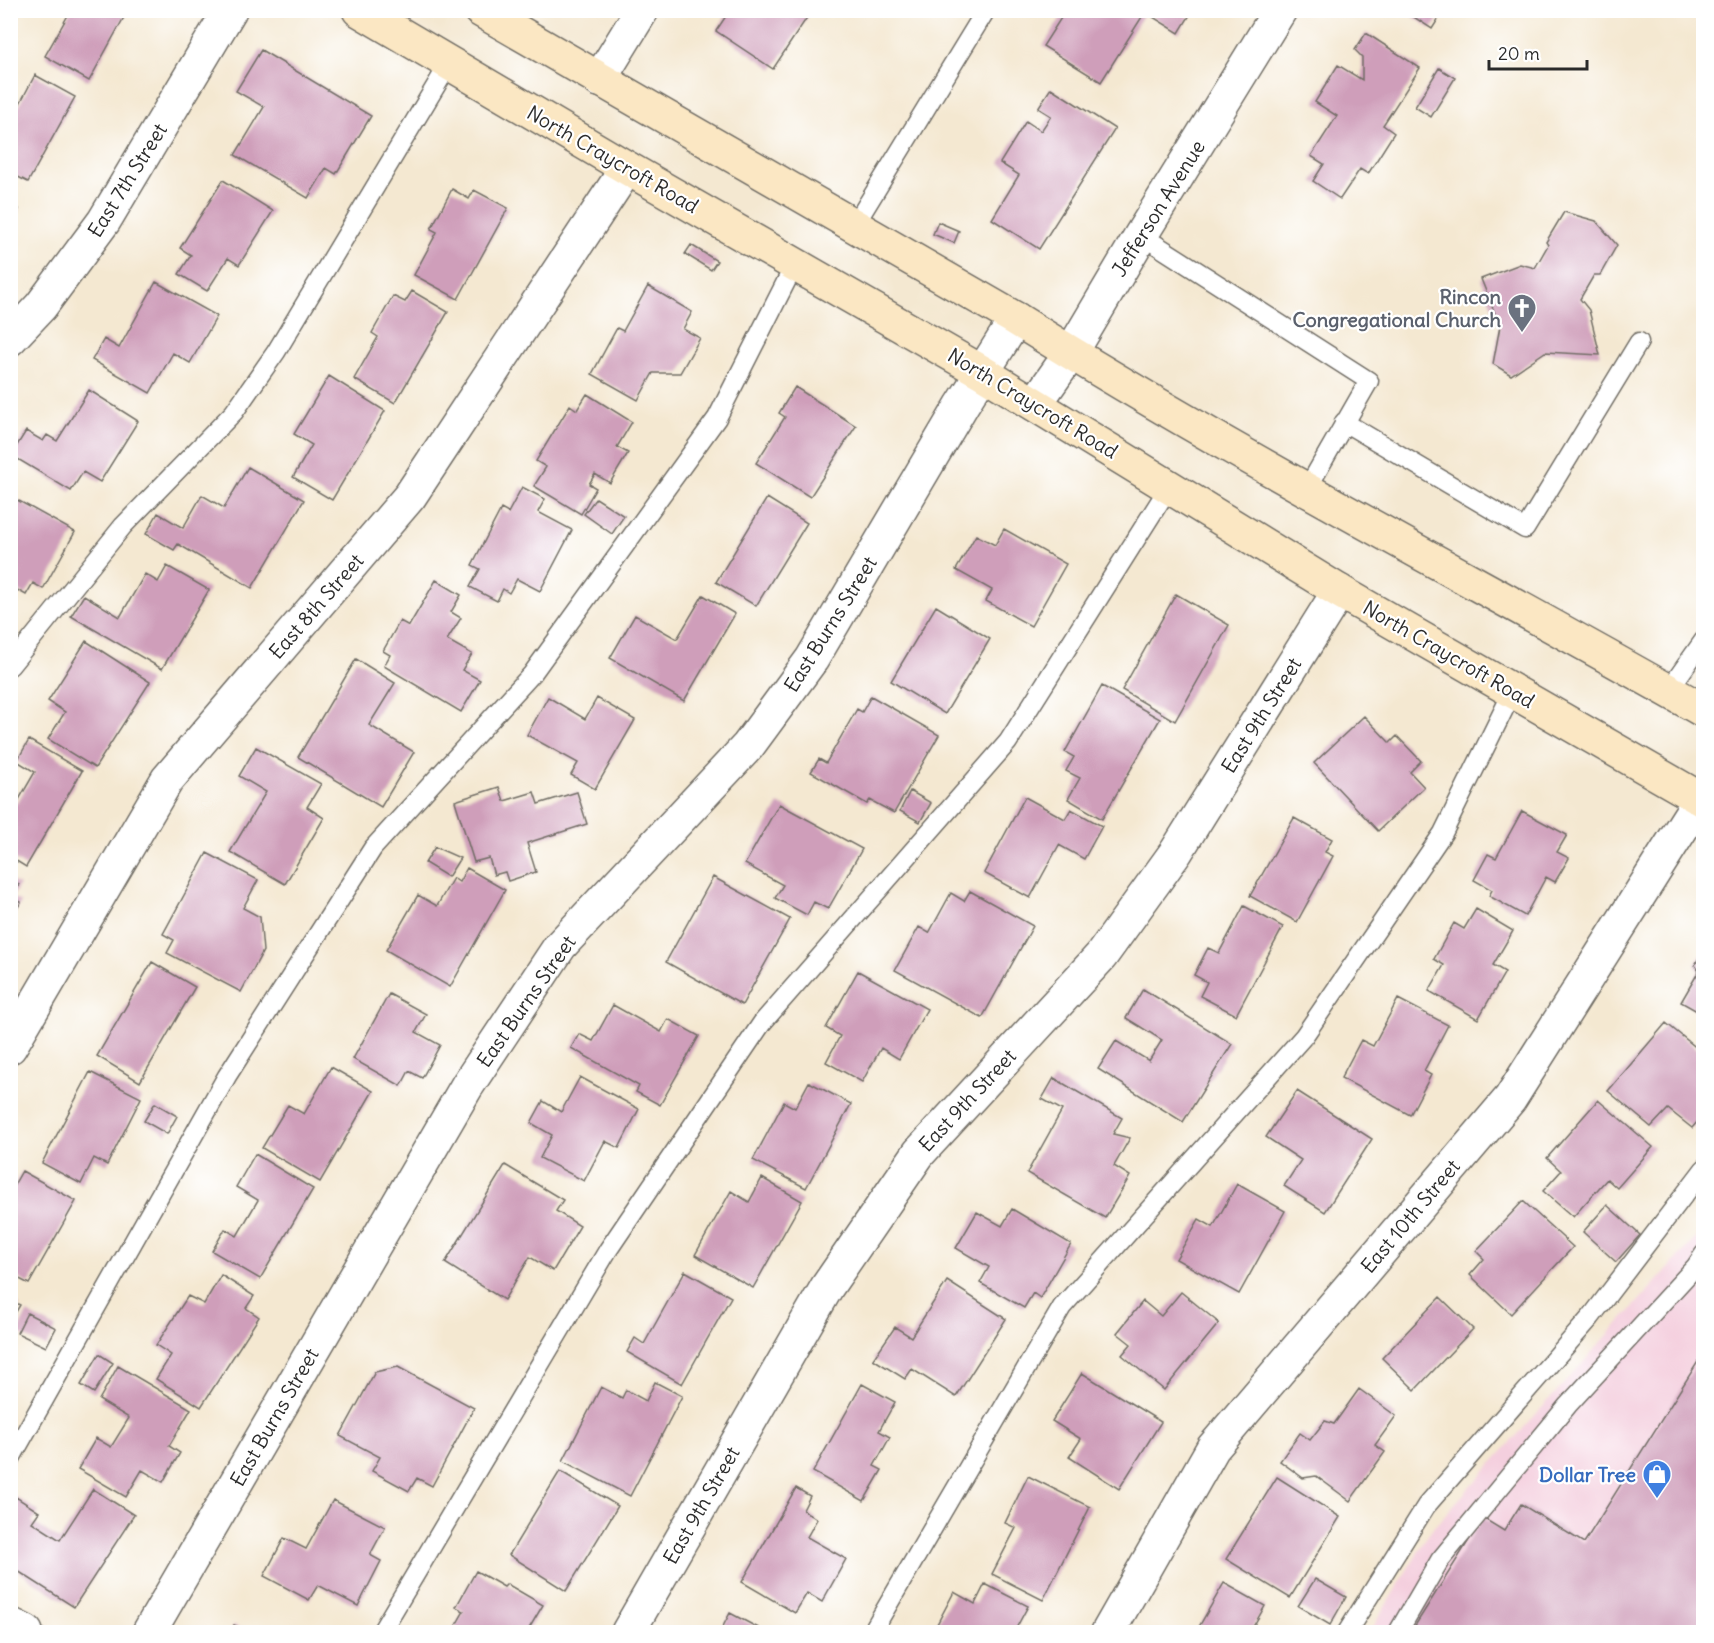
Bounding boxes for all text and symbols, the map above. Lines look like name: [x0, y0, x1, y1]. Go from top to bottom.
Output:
scale bar: [1489, 33, 1586, 71]
text: 20 m: [1498, 42, 1540, 65]
street label: North Craycroft Road: [523, 100, 703, 218]
street label: East 7th Street: [82, 118, 172, 242]
street label: Jefferson Avenue: [1106, 135, 1210, 281]
place label: Rincon Congregational Church: [1292, 284, 1501, 332]
church icon: Rincon Congregational Church: [1506, 292, 1538, 334]
street label: North Craycroft Road: [943, 342, 1123, 464]
street label: East 8th Street: [263, 548, 369, 664]
street label: East Burns Street: [778, 551, 882, 696]
street label: North Craycroft Road: [1359, 595, 1539, 713]
street label: East 9th Street: [1216, 652, 1307, 777]
street label: East Burns Street: [471, 930, 581, 1072]
street label: East 9th Street: [913, 1043, 1021, 1157]
street label: East 10th Street: [1355, 1154, 1465, 1278]
street label: East Burns Street: [224, 1343, 324, 1490]
street label: East 9th Street: [657, 1442, 745, 1568]
shop icon: Dollar Tree: [1641, 1458, 1673, 1500]
place label: Dollar Tree: [1539, 1462, 1636, 1487]

